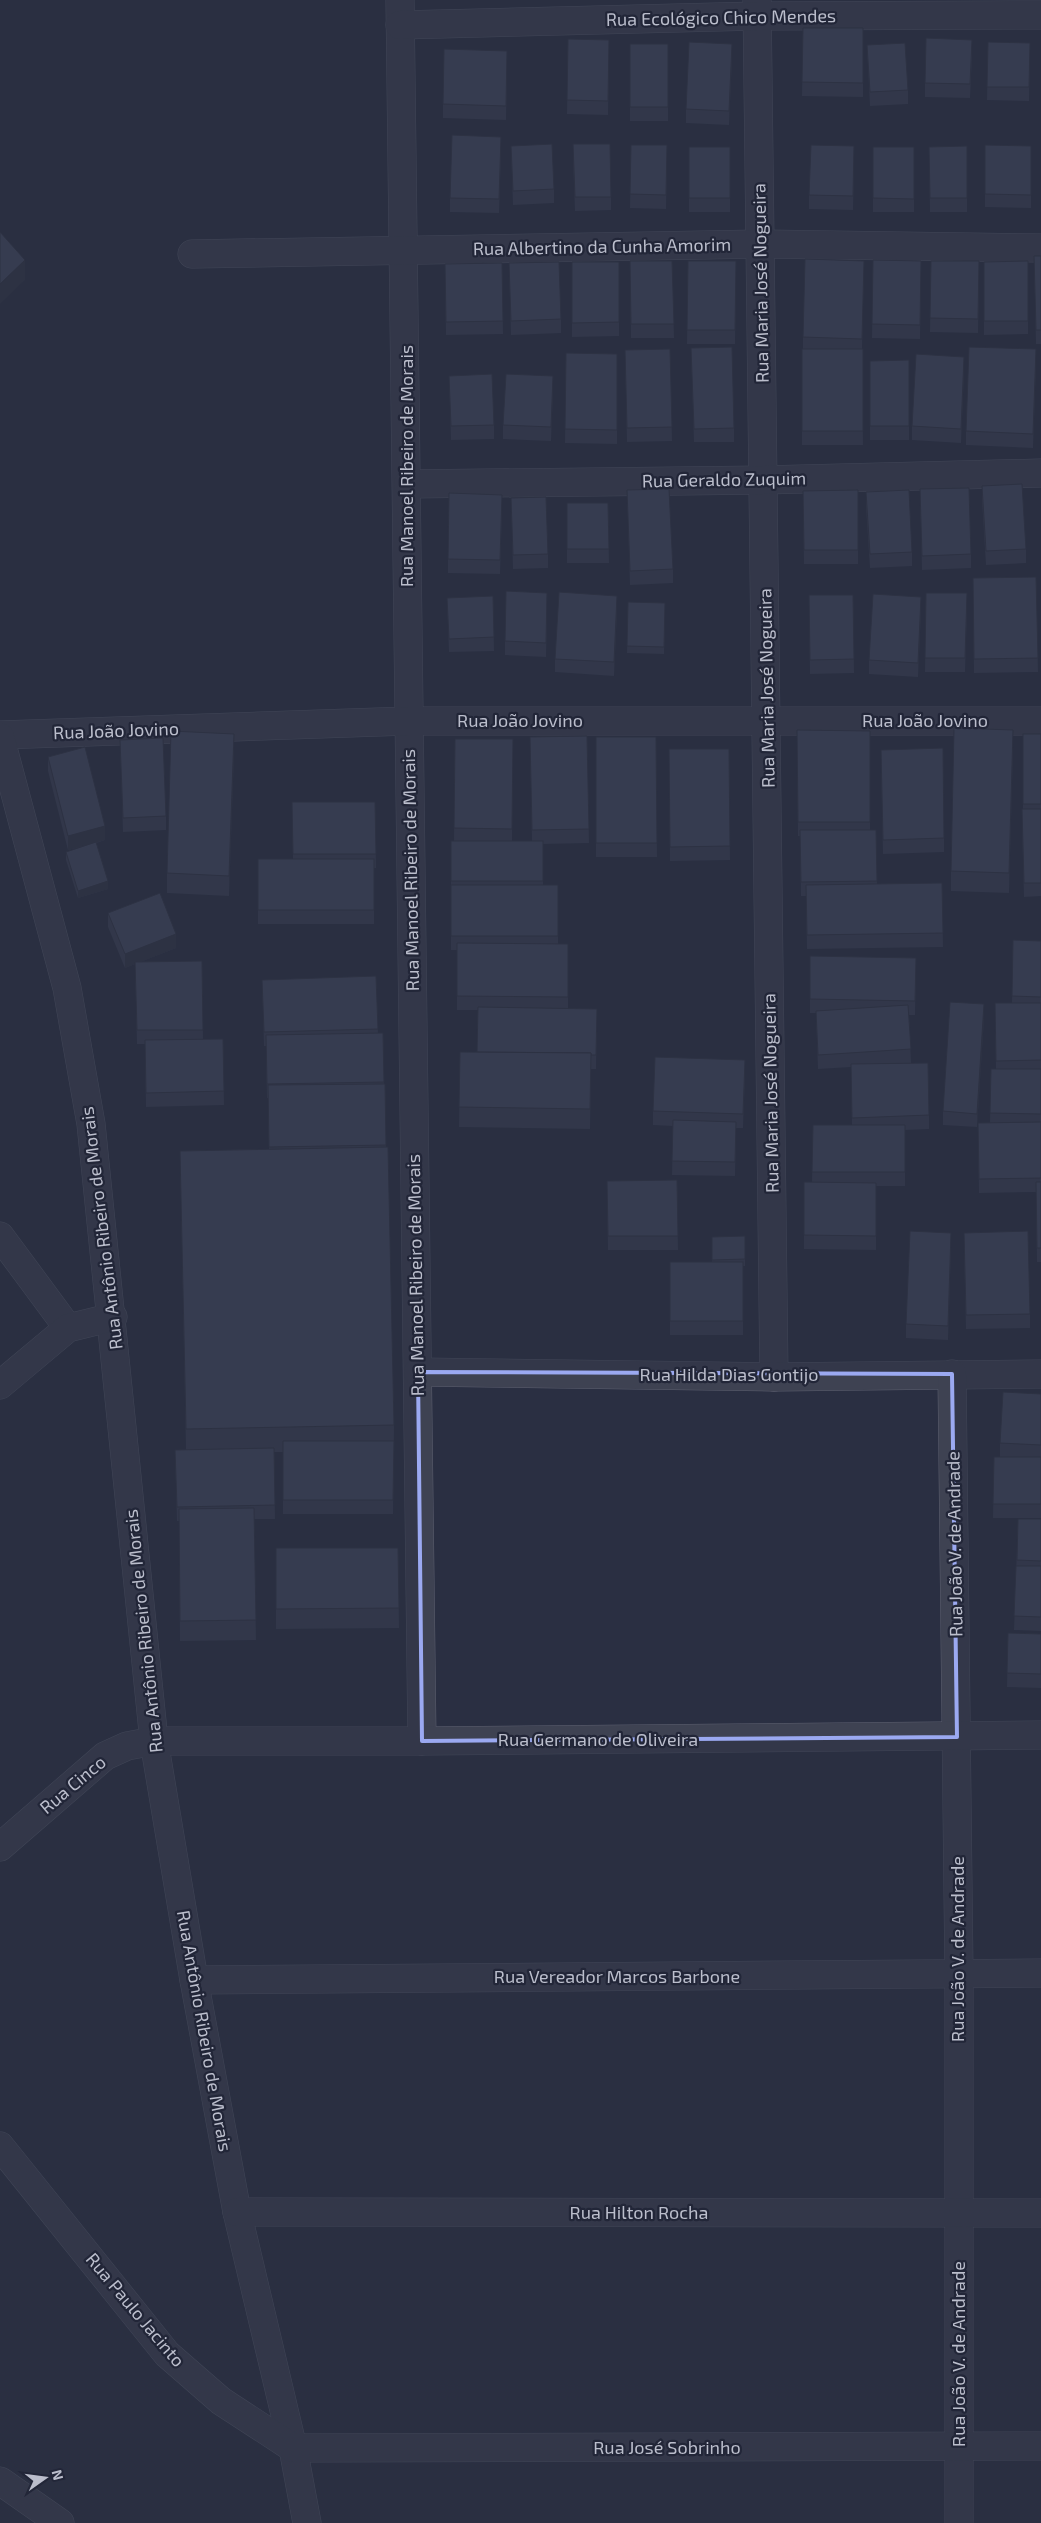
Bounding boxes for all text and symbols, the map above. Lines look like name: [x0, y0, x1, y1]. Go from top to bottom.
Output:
street label: Rua Ecológico Chico Mendes: [606, 4, 836, 30]
street label: Rua Maria José Nogueira: [747, 183, 773, 383]
street label: Rua Albertino da Cunha Amorim: [473, 233, 731, 259]
street label: Rua Manoel Ribeiro de Morais: [395, 345, 417, 587]
street label: Rua Geraldo Zuquim: [642, 467, 806, 491]
street label: Rua Maria José Nogueira: [753, 588, 779, 788]
street label: Rua João Jovino: [457, 709, 583, 731]
street label: Rua João Jovino: [862, 709, 988, 731]
street label: Rua João Jovino: [53, 717, 179, 743]
street label: Rua Manoel Ribeiro de Morais: [397, 749, 423, 991]
street label: Rua Maria José Nogueira: [757, 993, 783, 1193]
street label: Rua Antônio Ribeiro de Morais: [75, 1105, 127, 1351]
street label: Rua Manoel Ribeiro de Morais: [402, 1154, 428, 1396]
street label: Rua Hilda Dias Gontijo: [640, 1363, 818, 1385]
street label: Rua João V. de Andrade: [941, 1451, 967, 1637]
street label: Rua Antônio Ribeiro de Morais: [119, 1508, 167, 1754]
street label: Rua Germano de Oliveira: [498, 1728, 698, 1750]
street label: Rua Cinco: [35, 1750, 110, 1818]
street label: Rua João V. de Andrade: [946, 1856, 968, 2042]
street label: Rua Antônio Ribeiro de Morais: [173, 1908, 237, 2153]
street label: Rua Vereador Marcos Barbone: [494, 1965, 740, 1987]
street label: Rua Hilton Rocha: [570, 2201, 708, 2223]
street label: Rua Paulo Jacinto: [82, 2248, 190, 2371]
street label: Rua João V. de Andrade: [947, 2261, 969, 2447]
street label: Rua José Sobrinho: [593, 2436, 741, 2458]
north arrow: [20, 2453, 70, 2503]
text: N: [49, 2468, 68, 2482]

